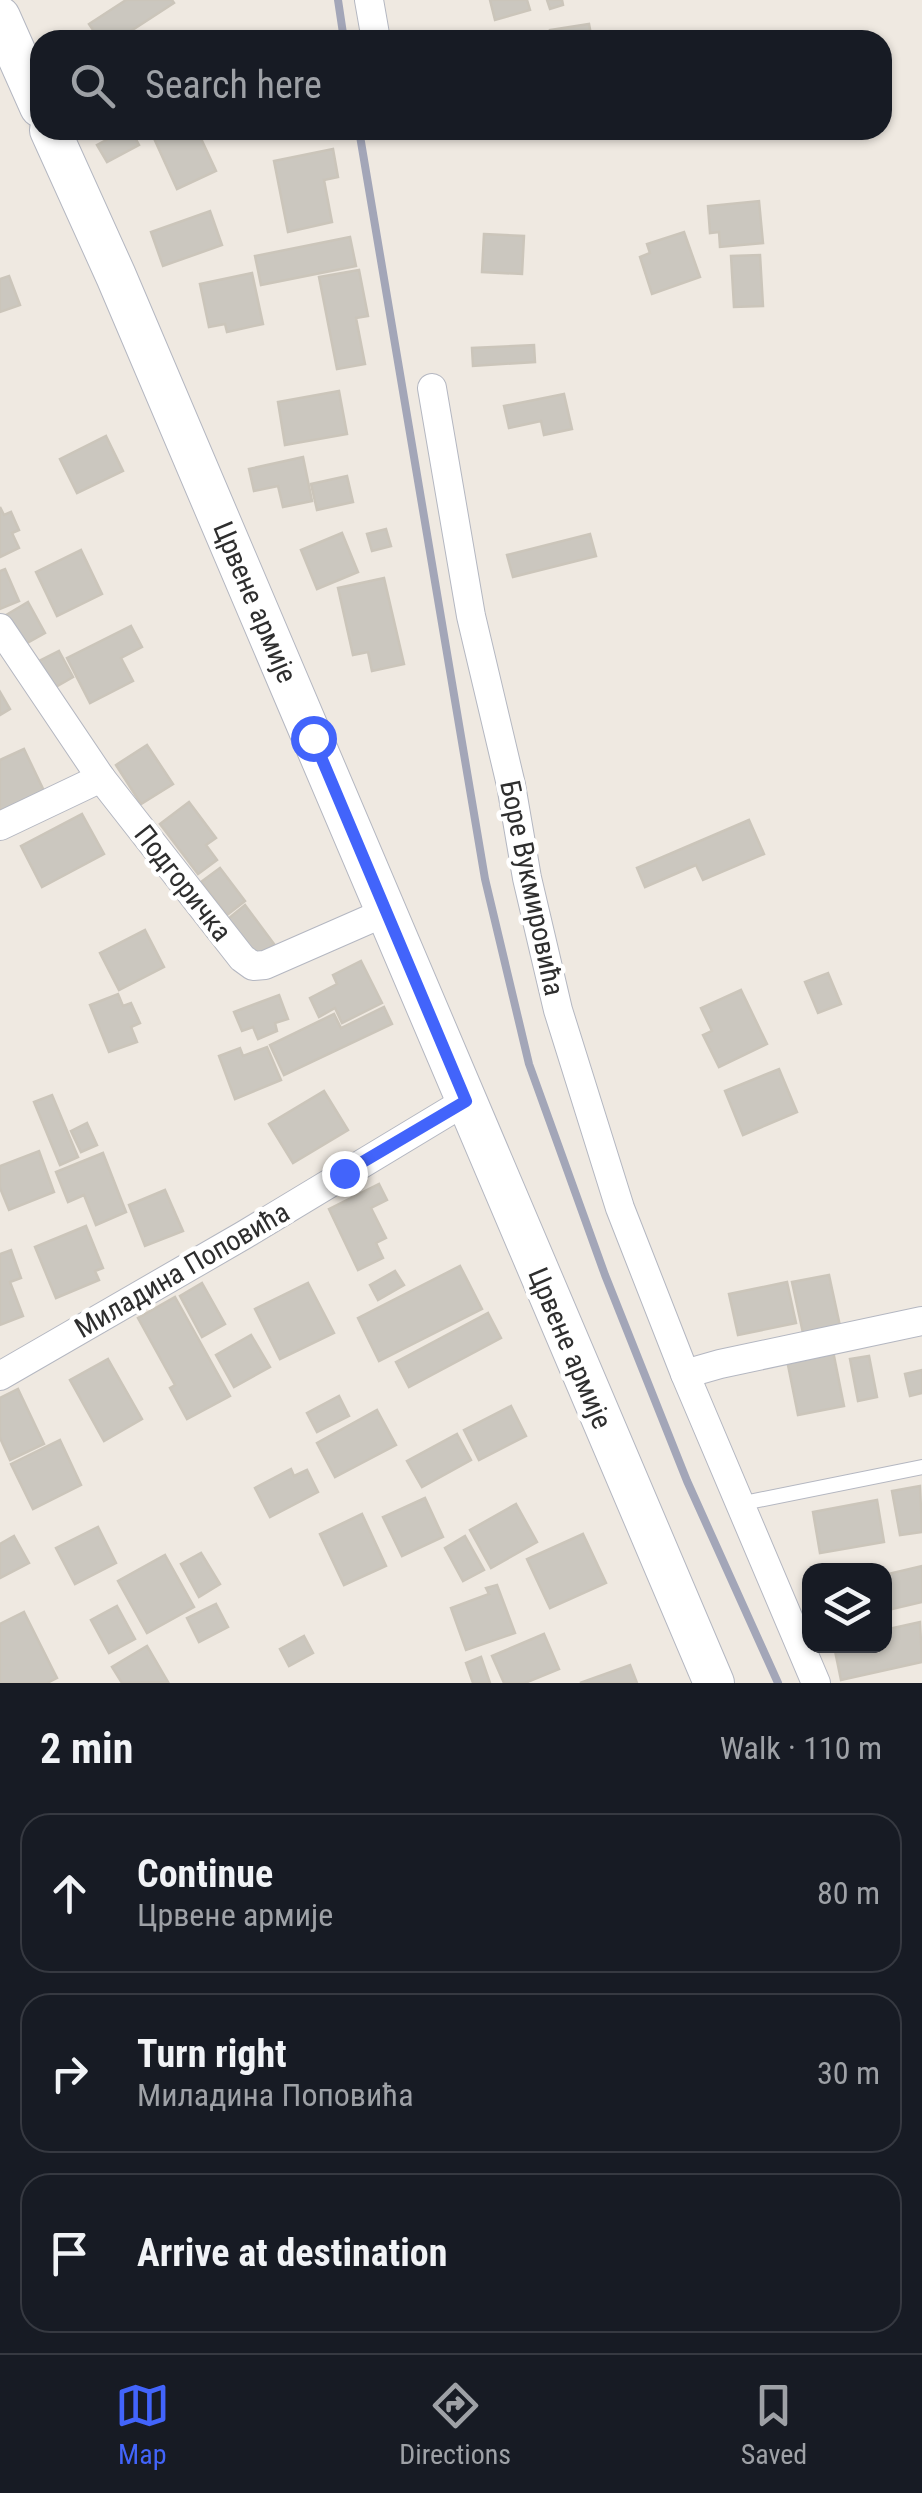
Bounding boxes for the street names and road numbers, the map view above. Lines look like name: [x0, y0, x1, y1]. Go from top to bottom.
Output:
street label: Црвене армије: [206, 517, 304, 687]
street label: Боре Вукмировића: [493, 777, 571, 999]
street label: Подгоричка: [128, 818, 238, 948]
street label: Миладина Поповића: [69, 1195, 295, 1345]
street label: Црвене армије: [521, 1263, 619, 1433]

